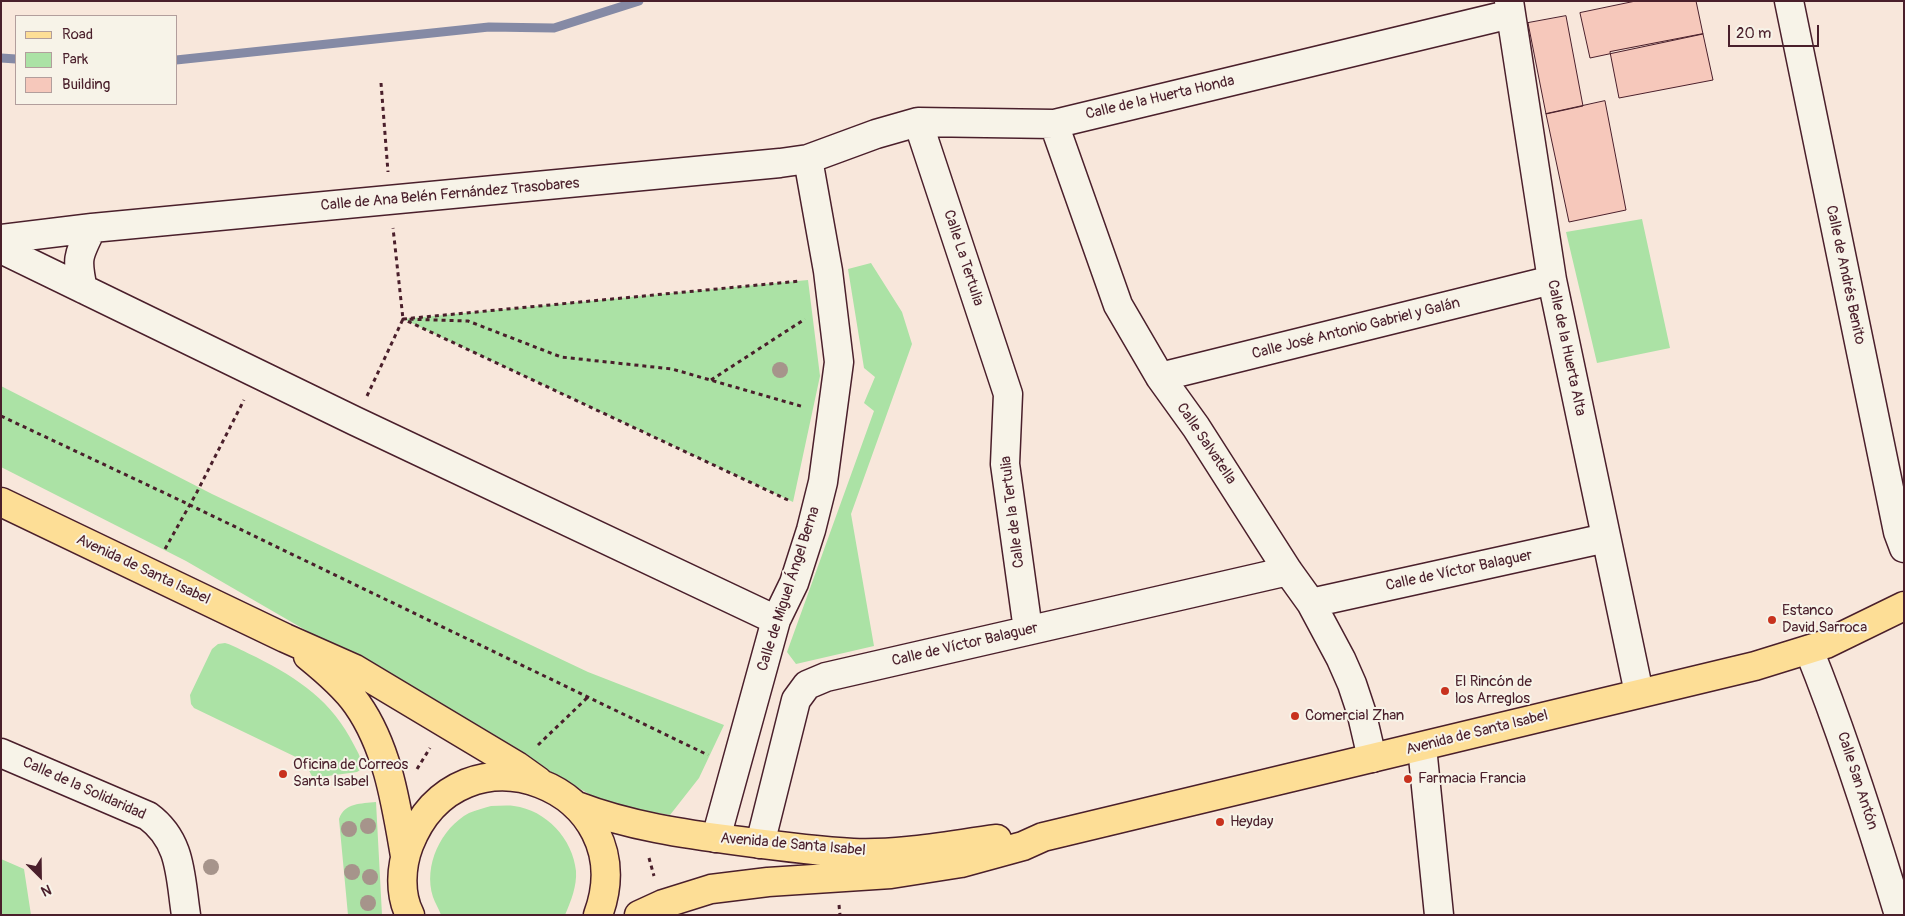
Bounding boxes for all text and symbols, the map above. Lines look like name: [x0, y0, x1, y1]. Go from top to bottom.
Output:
legend: [15, 15, 178, 105]
scale bar: [1730, 15, 1821, 47]
text: 20 m: [1736, 24, 1771, 43]
text: Road: [62, 25, 93, 44]
text: Park: [62, 50, 88, 69]
street label: Calle de la Huerta Honda: [1084, 72, 1236, 124]
text: Building: [62, 75, 110, 94]
street label: Calle de Ana Belén Fernández Trasobares: [320, 175, 580, 215]
street label: Calle de Andrés Benito: [1821, 204, 1869, 346]
street label: Calle La Tertulia: [939, 208, 987, 308]
street label: Calle de la Huerta Alta: [1543, 278, 1589, 418]
street label: Calle José Antonio Gabriel y Galán: [1250, 294, 1462, 364]
street label: Calle Salvatella: [1172, 400, 1240, 488]
street label: Calle de la Tertulia: [997, 455, 1029, 569]
street label: Calle de Miguel Ángel Berna: [754, 504, 824, 674]
street label: Avenida de Santa Isabel: [73, 531, 213, 609]
street label: Calle de Víctor Balaguer: [1384, 547, 1534, 595]
place label: Estanco David Sarroca: [1782, 602, 1867, 637]
marker: Estanco David Sarroca: [1766, 614, 1778, 626]
street label: Calle de Víctor Balaguer: [890, 619, 1040, 671]
place label: El Rincón de los Arreglos: [1455, 673, 1532, 708]
marker: El Rincón de los Arreglos: [1439, 685, 1451, 697]
place label: Comercial Zhan: [1305, 707, 1404, 725]
street label: Avenida de Santa Isabel: [1404, 707, 1550, 759]
marker: Comercial Zhan: [1289, 710, 1301, 722]
street label: Calle San Antón: [1833, 730, 1881, 832]
street label: Calle de la Solidaridad: [20, 754, 148, 824]
place label: Oficina de Correos Santa Isabel: [293, 756, 408, 791]
marker: Oficina de Correos Santa Isabel: [277, 768, 289, 780]
place label: Farmacia Francia: [1418, 770, 1526, 788]
marker: Farmacia Francia: [1402, 773, 1414, 785]
place label: Heyday: [1230, 813, 1273, 831]
marker: Heyday: [1214, 816, 1226, 828]
street label: Avenida de Santa Isabel: [720, 830, 866, 860]
north arrow: [15, 851, 65, 901]
text: N: [38, 881, 54, 900]

